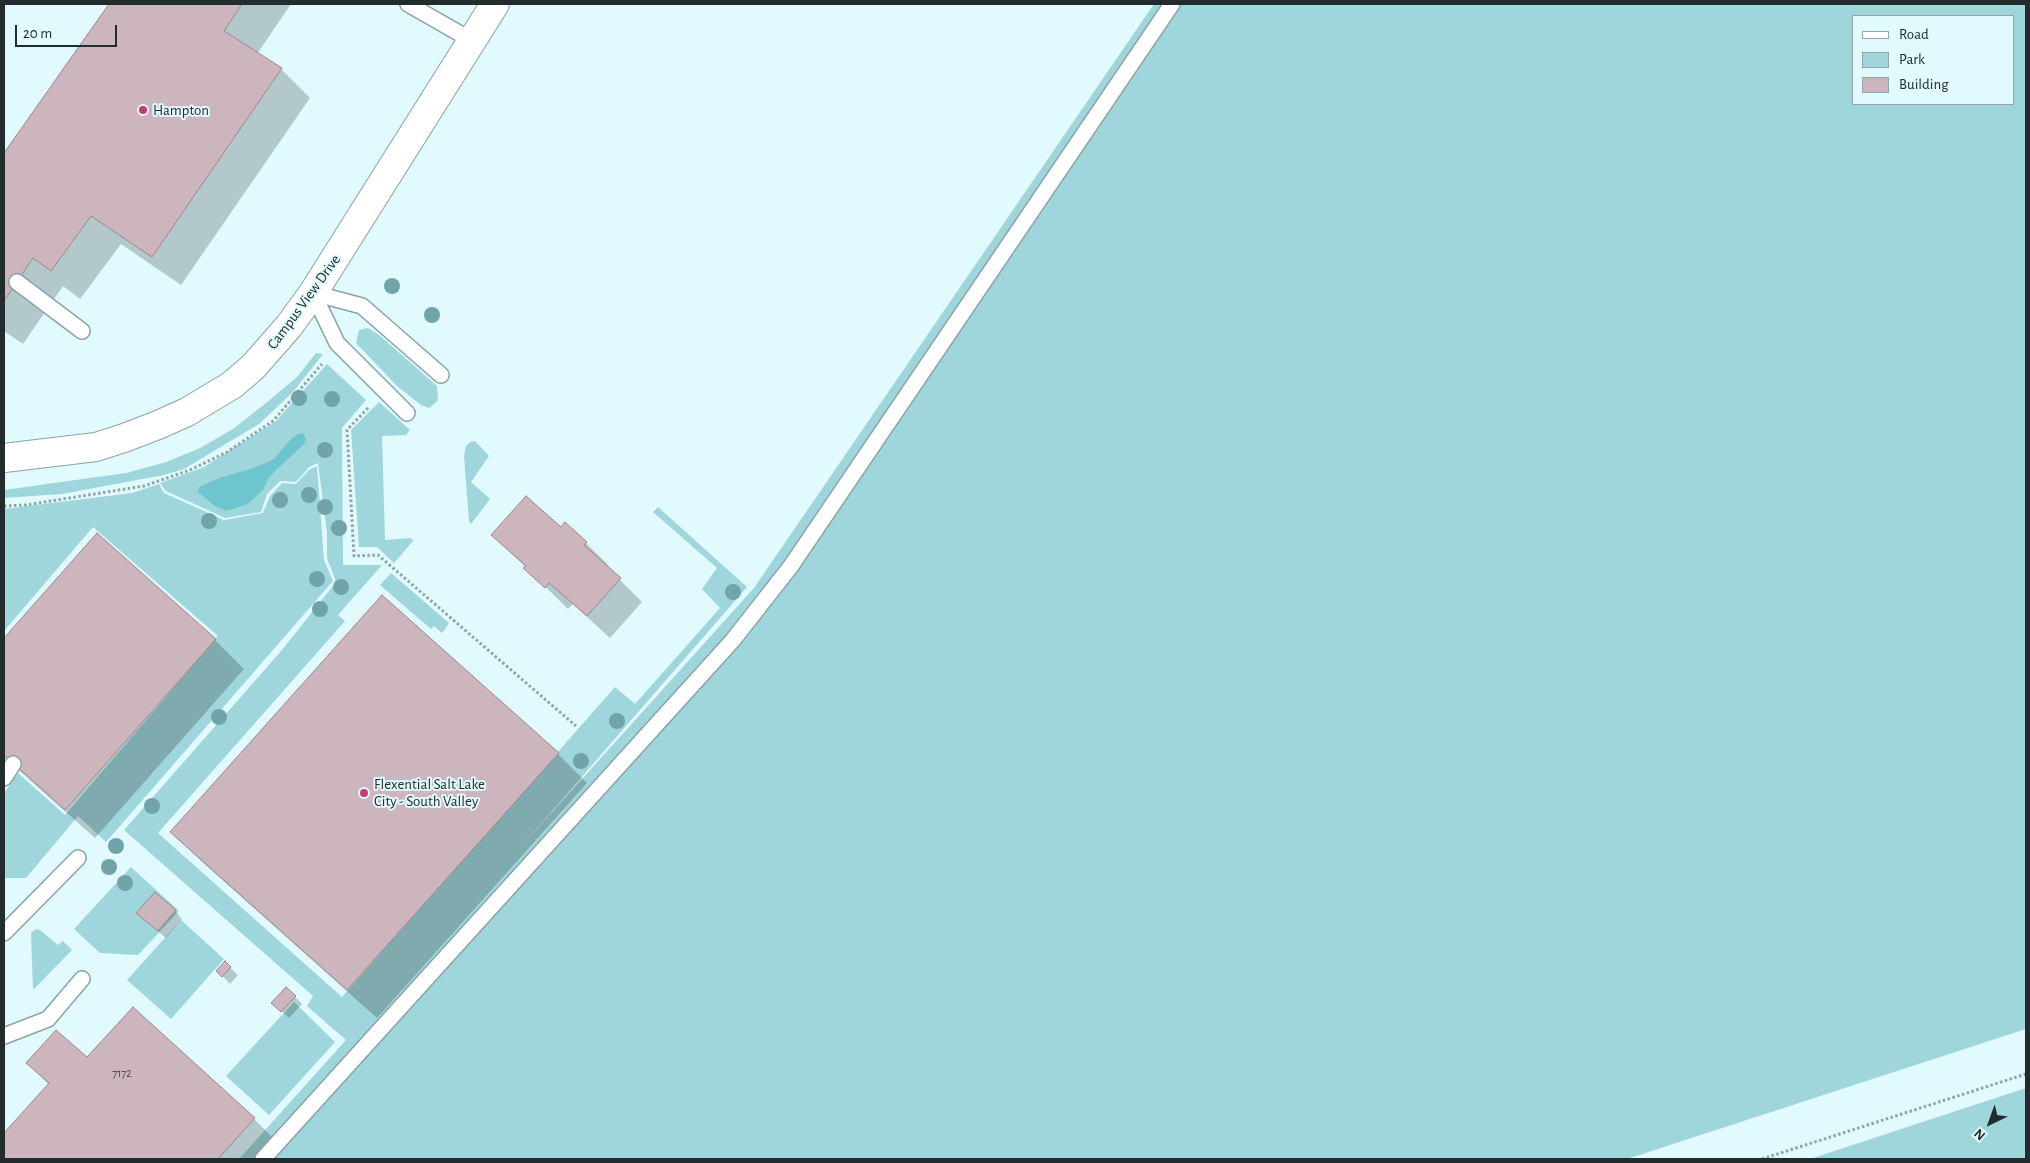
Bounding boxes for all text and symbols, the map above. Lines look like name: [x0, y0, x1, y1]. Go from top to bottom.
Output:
scale bar: [18, 15, 120, 47]
legend: [1852, 15, 2015, 105]
text: 20 m: [23, 26, 52, 41]
text: Road: [1899, 27, 1929, 42]
text: Park: [1899, 52, 1925, 67]
text: Building: [1899, 77, 1949, 92]
place label: Hampton: [153, 101, 209, 119]
marker: Hampton: [137, 104, 149, 116]
street label: Campus View Drive: [264, 251, 344, 353]
place label: Flexential Salt Lake City - South Valley: [374, 775, 485, 810]
marker: Flexential Salt Lake City - South Valley: [358, 787, 370, 799]
house number: 7172: [112, 1066, 132, 1080]
north arrow: [1965, 1098, 2015, 1148]
text: N: [1972, 1126, 1988, 1143]

